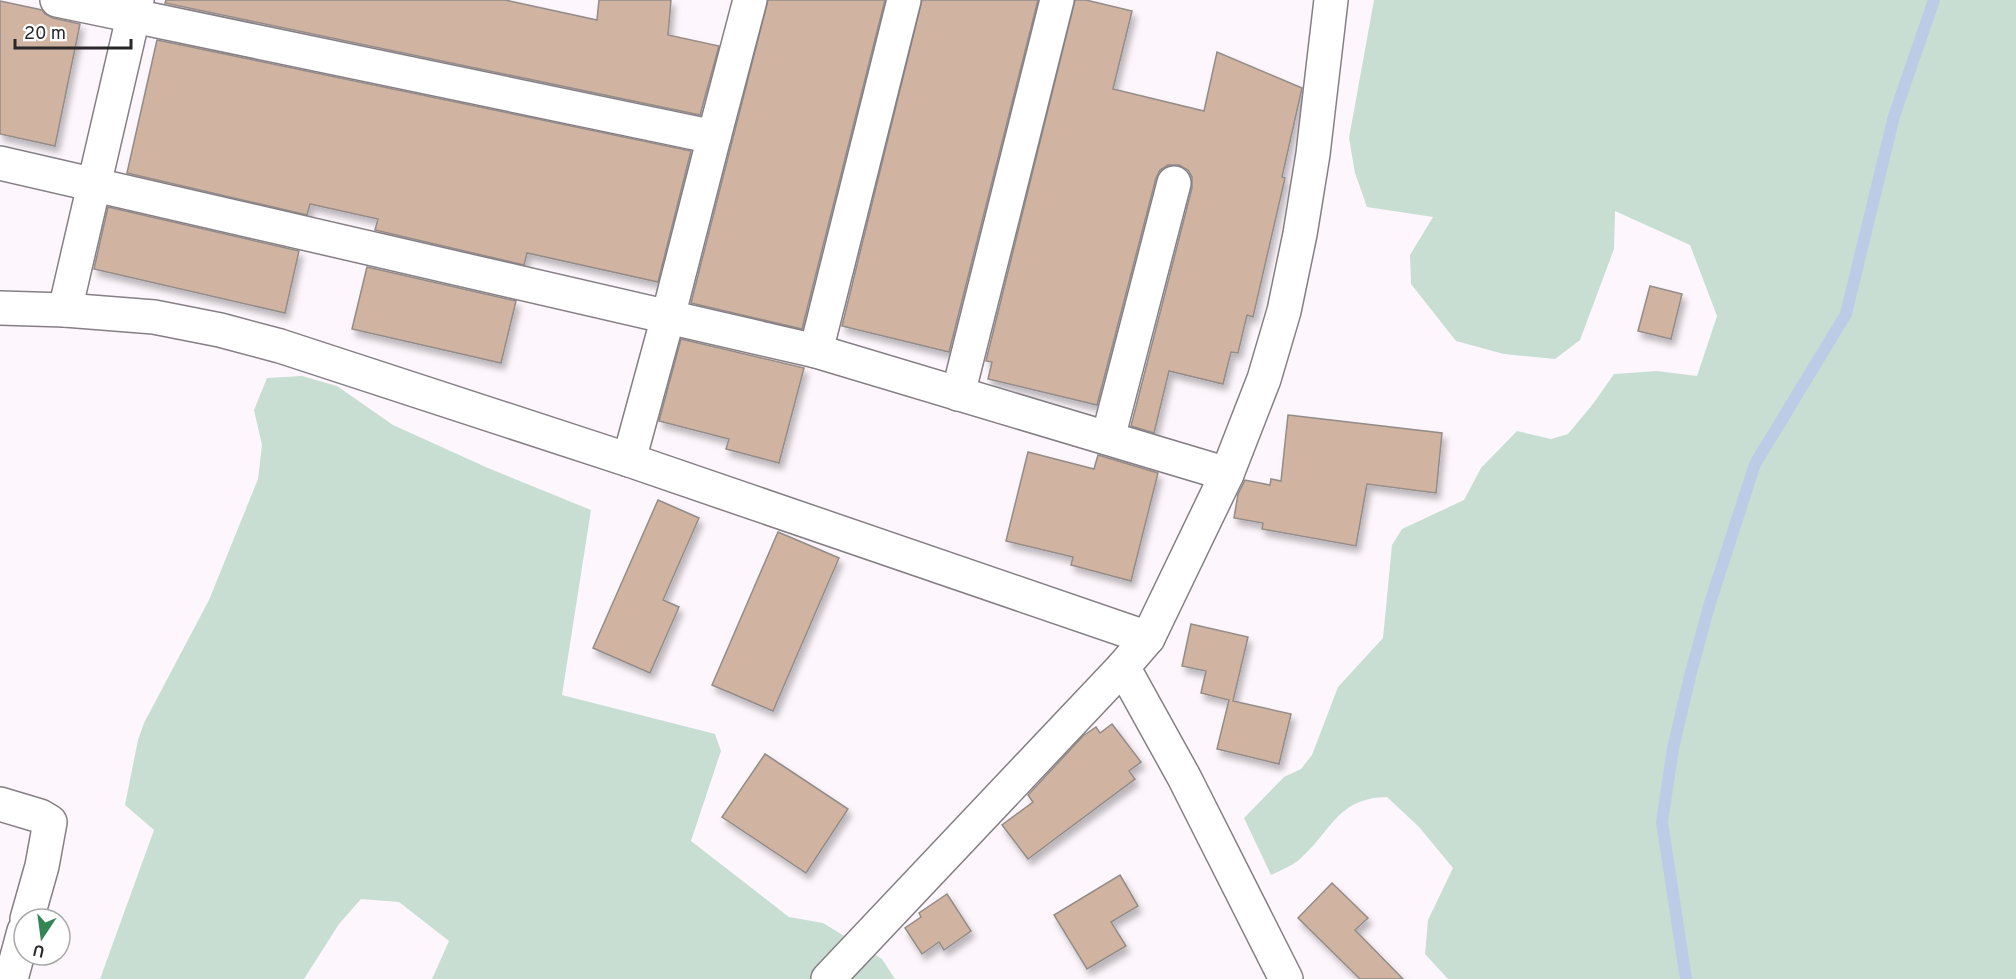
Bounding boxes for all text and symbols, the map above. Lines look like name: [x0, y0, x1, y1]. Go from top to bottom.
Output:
scale bar: [15, 12, 130, 50]
text: 20 m: [24, 23, 66, 46]
north arrow: [12, 907, 72, 967]
text: U: [31, 939, 47, 961]

